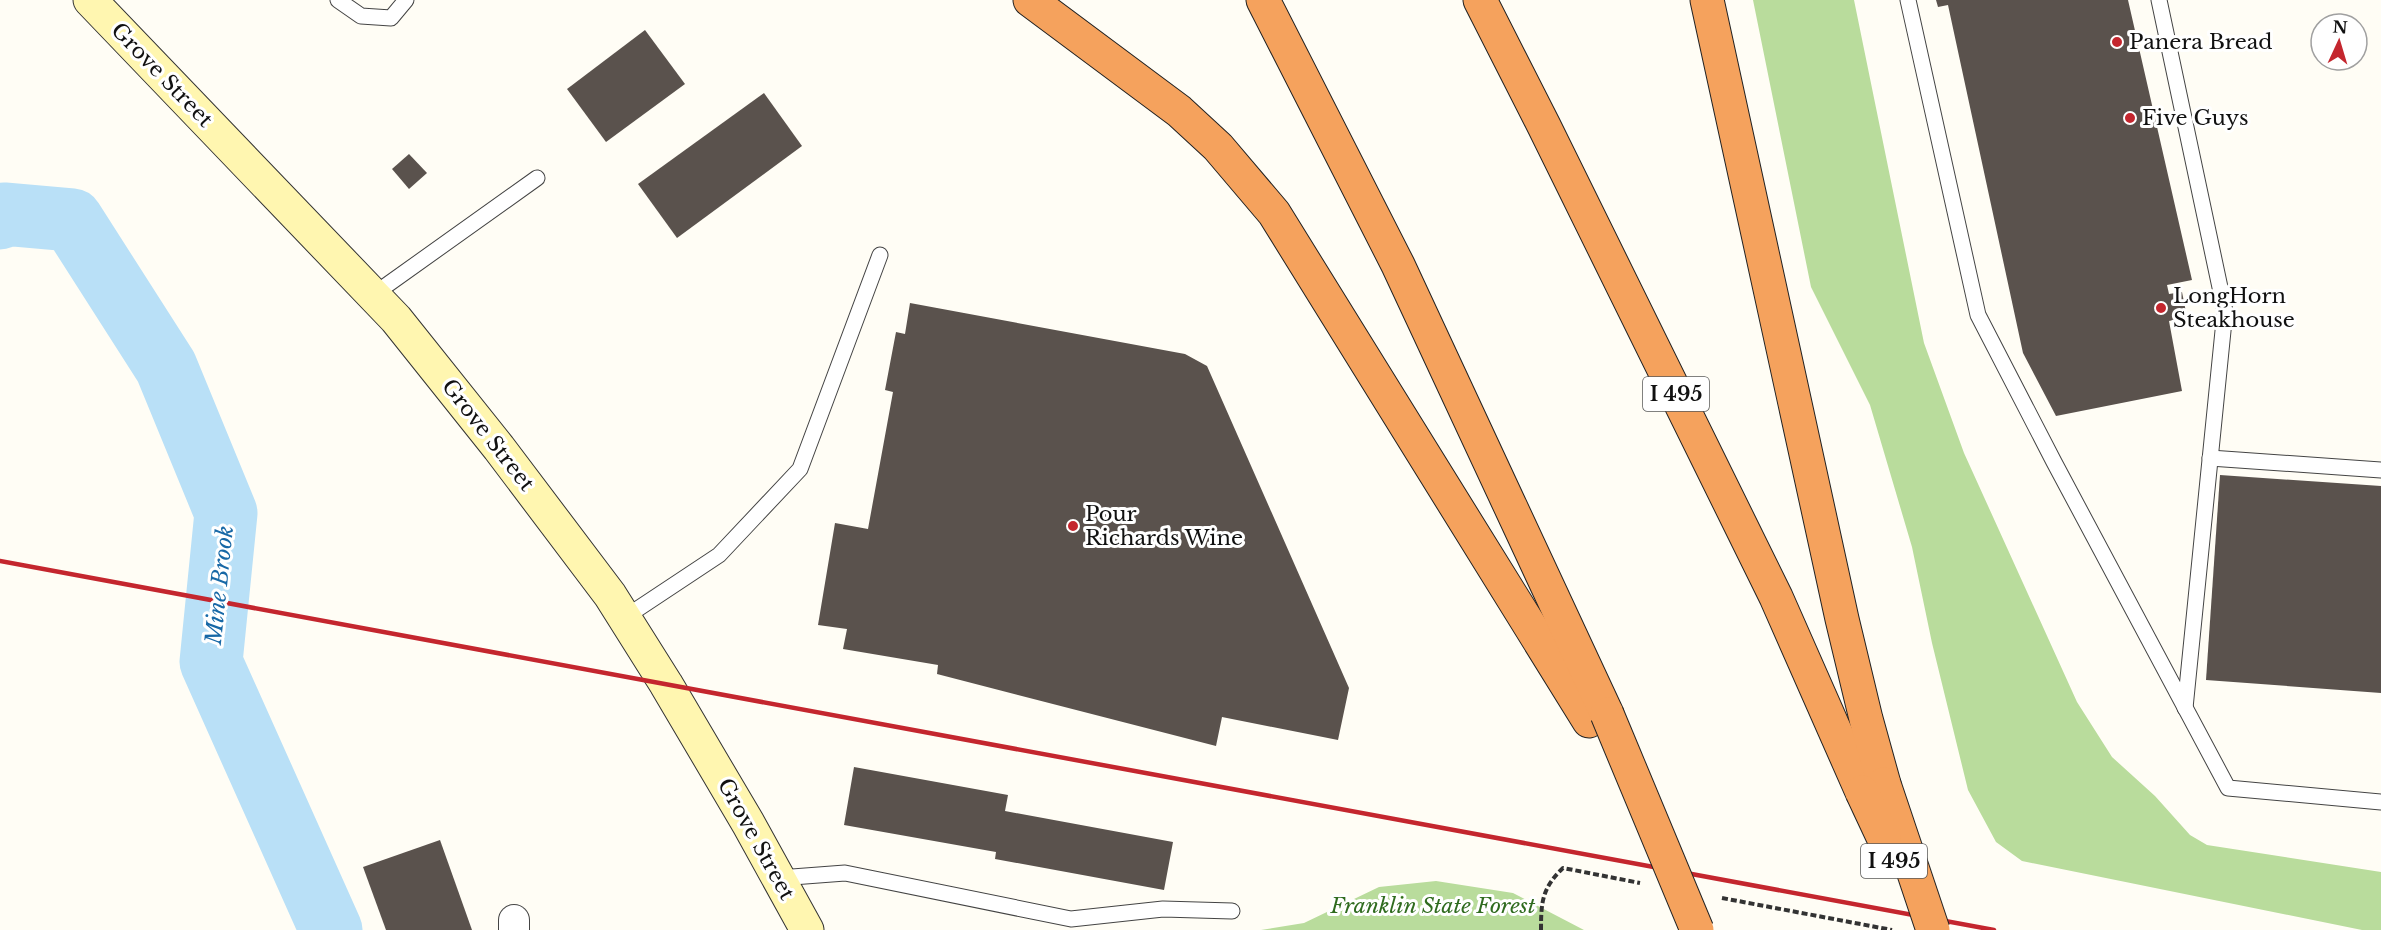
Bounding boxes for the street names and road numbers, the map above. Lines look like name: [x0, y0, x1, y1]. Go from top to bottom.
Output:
street label: Grove Street: [106, 17, 218, 133]
street label: Grove Street: [436, 374, 540, 496]
road number: I 495: [1643, 377, 1709, 411]
street label: Grove Street: [712, 774, 800, 904]
road number: I 495: [1861, 844, 1927, 878]

